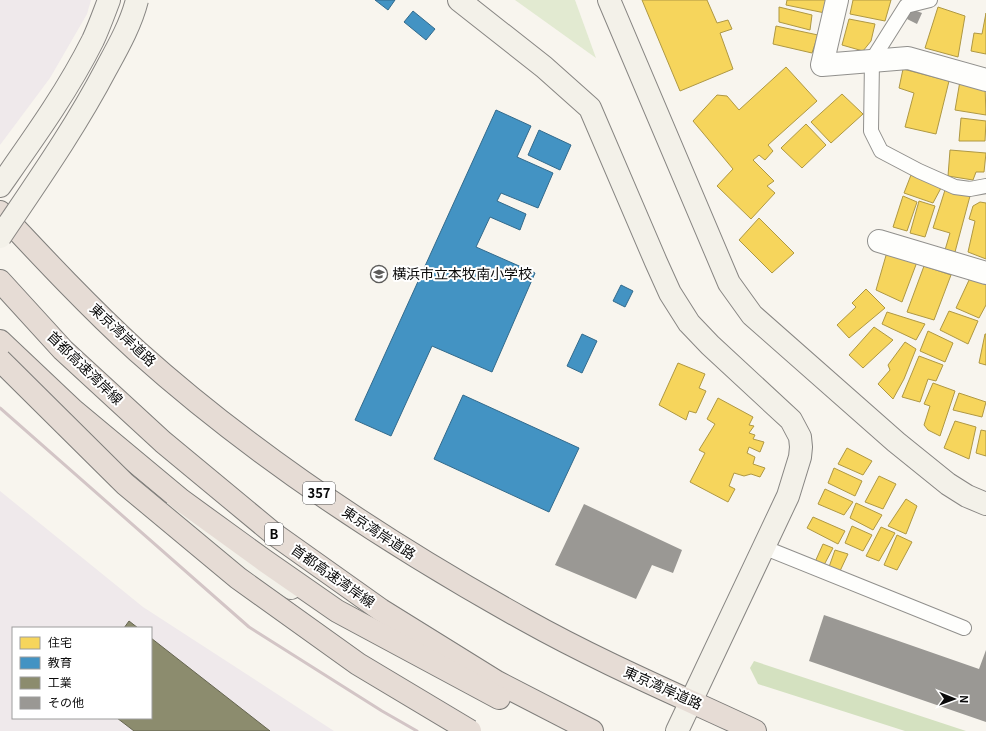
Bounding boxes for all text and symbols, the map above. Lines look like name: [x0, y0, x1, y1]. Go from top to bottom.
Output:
place label: 横浜市立本牧南小学校: [392, 263, 532, 283]
school or university icon: 横浜市立本牧南小学校: [369, 264, 389, 284]
street label: 東京湾岸道路: [86, 298, 161, 370]
street label: 首都高速湾岸線: [44, 326, 128, 409]
road number: 357: [303, 482, 335, 504]
street label: 東京湾岸道路: [339, 501, 420, 563]
road number: B: [265, 523, 283, 545]
street label: 首都高速湾岸線: [288, 539, 379, 611]
legend: [12, 627, 152, 719]
text: 住宅: [48, 633, 72, 650]
text: 教育: [48, 653, 72, 670]
street label: 東京湾岸道路: [621, 661, 706, 713]
text: 工業: [48, 673, 72, 690]
north arrow: [934, 679, 974, 719]
text: その他: [48, 693, 84, 710]
text: N: [957, 695, 973, 703]

